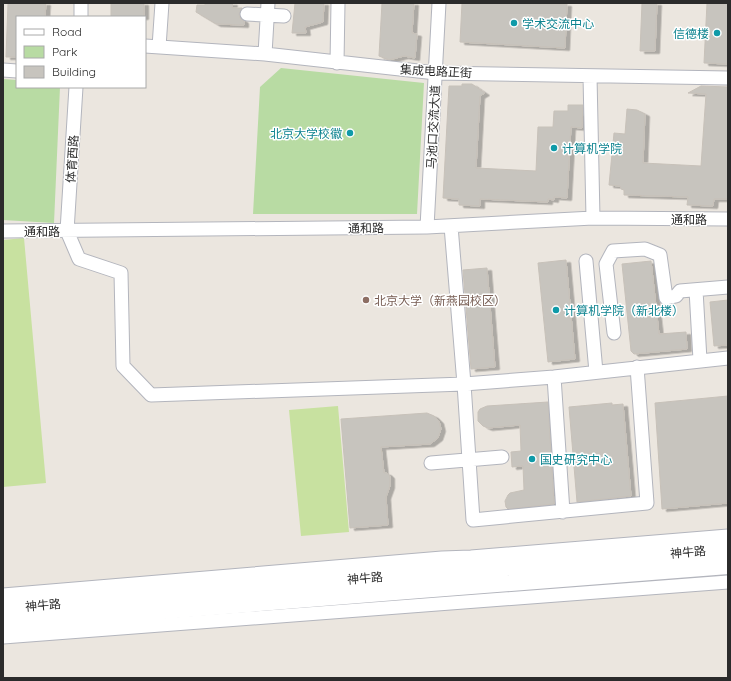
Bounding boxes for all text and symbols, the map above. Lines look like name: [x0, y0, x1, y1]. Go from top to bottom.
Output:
legend: [16, 16, 146, 88]
place label: 学术交流中心: [522, 16, 594, 31]
marker: 学术交流中心: [509, 18, 519, 28]
text: Road: [52, 24, 82, 39]
place label: 信德楼: [673, 26, 709, 41]
marker: 信德楼: [712, 28, 722, 38]
text: Park: [52, 44, 77, 59]
street label: 集成电路正街: [400, 62, 472, 80]
text: Building: [52, 64, 96, 79]
street label: 马池口交流大道: [423, 85, 443, 169]
place label: 北京大学校徽: [270, 126, 343, 141]
marker: 北京大学校徽: [345, 128, 355, 138]
street label: 体育西路: [63, 135, 81, 183]
place label: 计算机学院: [562, 141, 622, 156]
marker: 计算机学院: [549, 143, 559, 153]
street label: 通和路: [671, 212, 707, 227]
street label: 通和路: [348, 220, 384, 236]
street label: 通和路: [24, 224, 60, 239]
place label: 北京大学（新燕园校区）: [374, 293, 506, 308]
marker: 北京大学（新燕园校区）: [361, 295, 371, 305]
place label: 计算机学院（新北楼）: [564, 303, 684, 318]
marker: 计算机学院（新北楼）: [551, 305, 561, 315]
place label: 国史研究中心: [540, 452, 612, 467]
marker: 国史研究中心: [527, 454, 537, 464]
street label: 神牛路: [669, 543, 707, 561]
street label: 神牛路: [346, 569, 384, 587]
street label: 神牛路: [24, 596, 62, 614]

